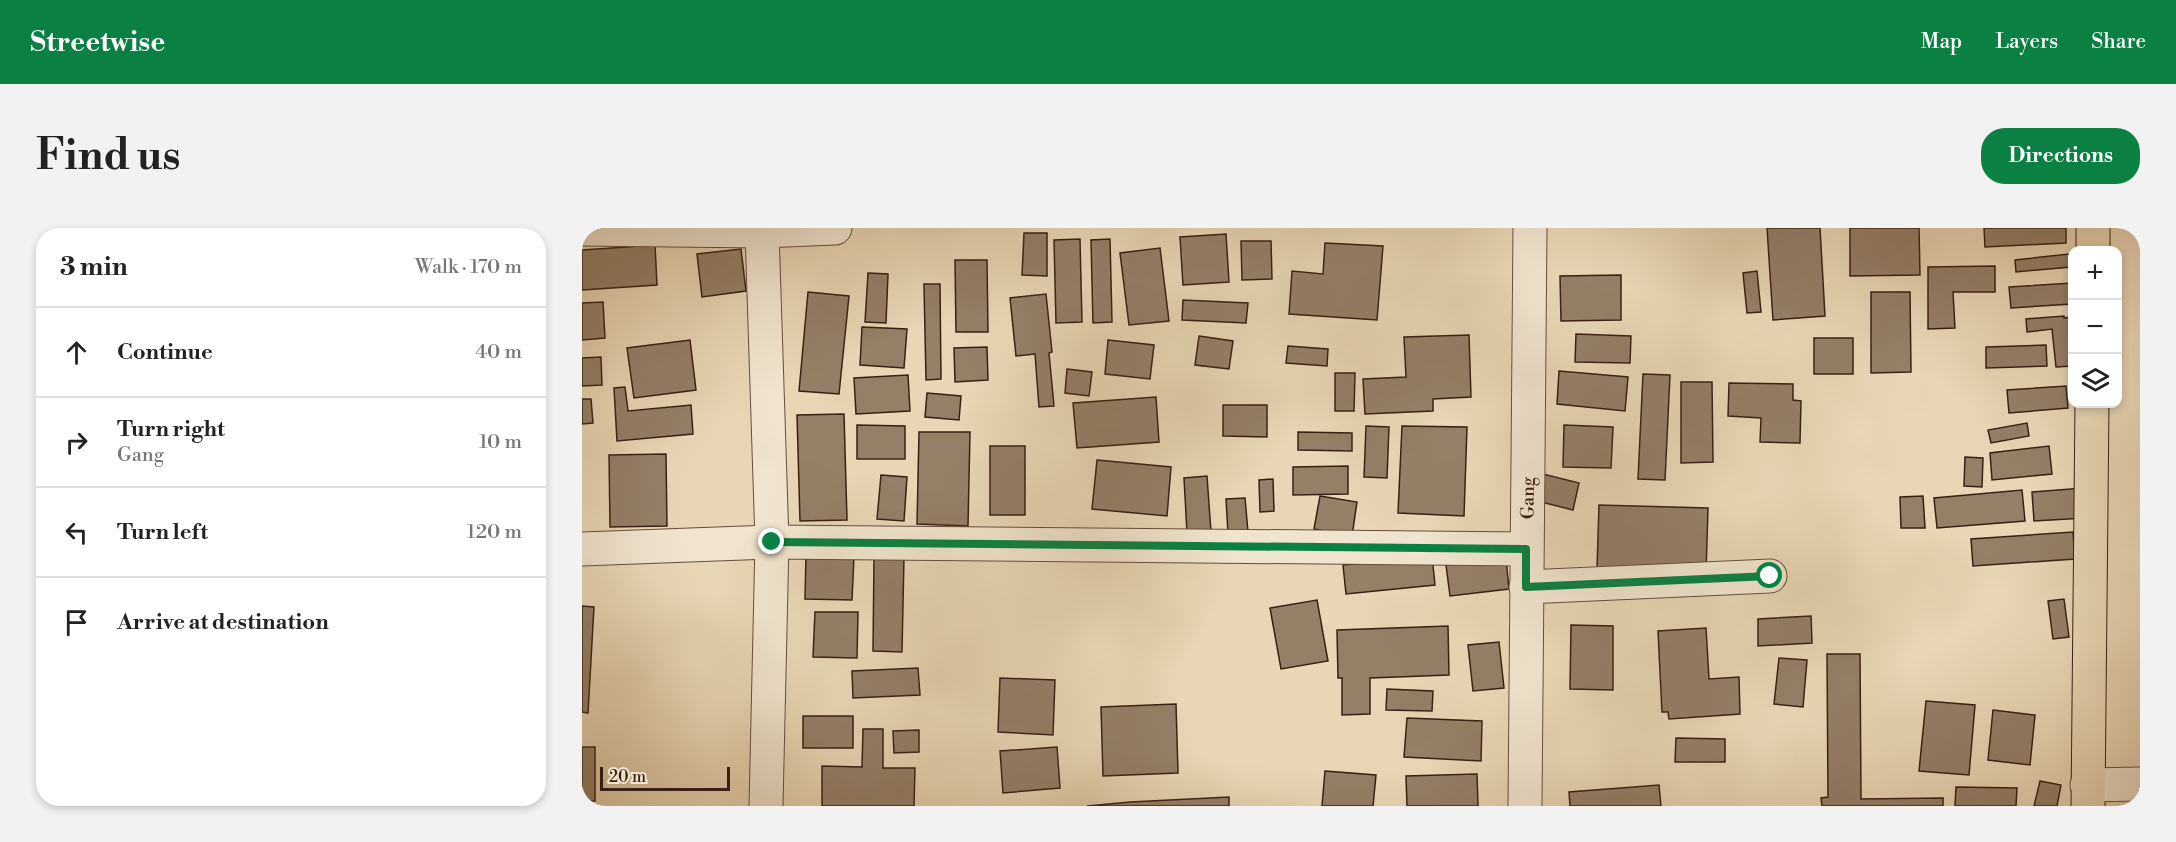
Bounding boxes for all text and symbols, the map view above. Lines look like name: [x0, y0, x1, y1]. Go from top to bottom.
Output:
text: Streetwise: [30, 25, 165, 60]
text: Map: [1921, 29, 1962, 55]
text: Layers: [1995, 29, 2058, 55]
text: Share: [2091, 29, 2146, 55]
button: Directions: [1981, 128, 2140, 184]
text: Find us: [36, 130, 180, 183]
map controls: [2068, 246, 2122, 408]
button: +: [2068, 246, 2122, 300]
text: 3 min: [60, 251, 128, 283]
text: Walk · 170 m: [415, 255, 522, 280]
button: −: [2068, 300, 2122, 354]
icon: ahead: [60, 336, 93, 369]
text: Continue: [117, 339, 213, 366]
text: 40 m: [475, 340, 522, 365]
button: layers: [2068, 354, 2122, 408]
text: Turn right: [117, 416, 225, 443]
icon: right: [60, 426, 93, 459]
text: 10 m: [479, 430, 522, 455]
text: Gang: [117, 443, 164, 468]
street label: Gang: [1516, 476, 1539, 519]
icon: left: [60, 516, 93, 549]
text: Turn left: [117, 519, 208, 546]
text: 120 m: [467, 520, 522, 545]
route end: [758, 528, 784, 554]
route start: [1756, 562, 1782, 588]
icon: arrive: [60, 606, 93, 639]
text: Arrive at destination: [117, 609, 329, 636]
scale bar: [600, 764, 730, 792]
text: 20 m: [609, 767, 646, 787]

